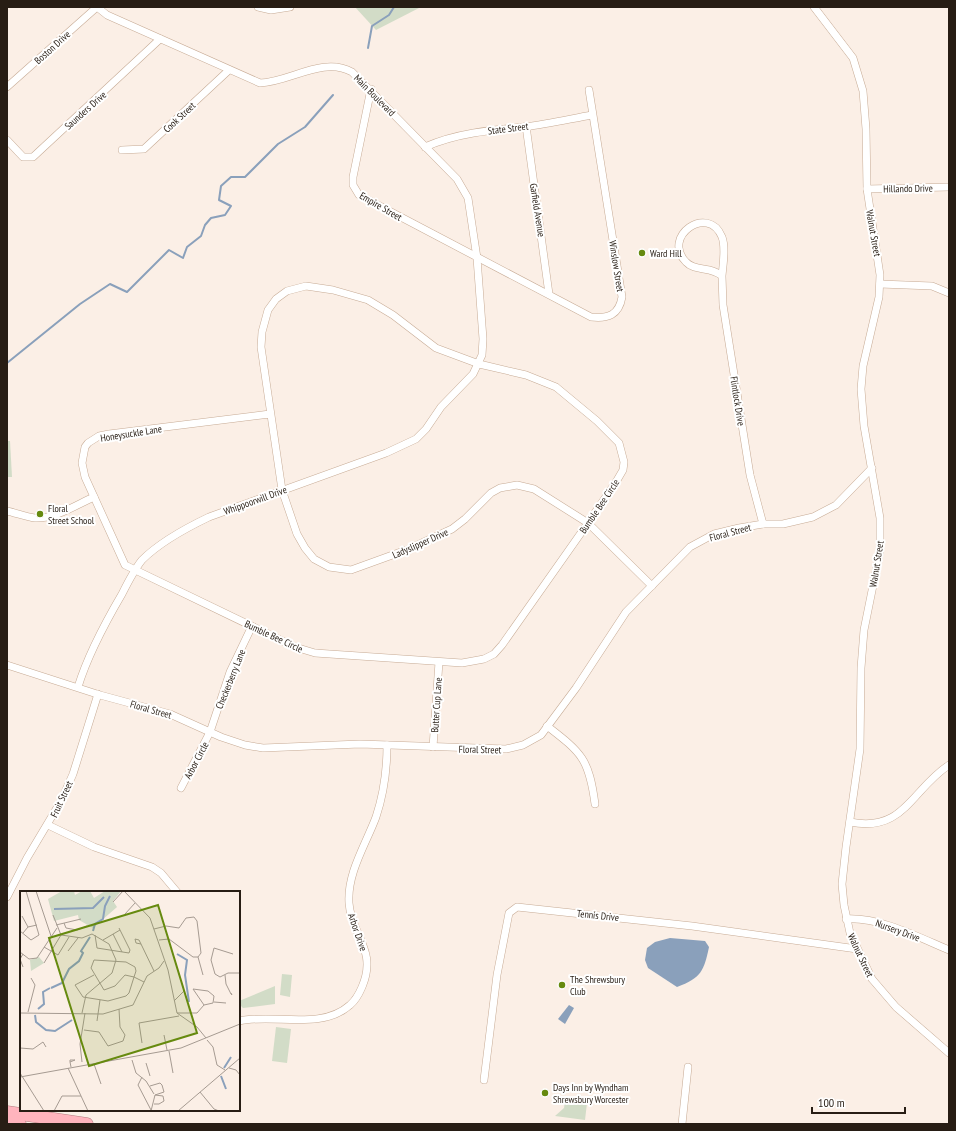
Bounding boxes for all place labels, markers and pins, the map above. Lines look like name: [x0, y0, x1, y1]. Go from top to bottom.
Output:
place label: Ward Hill: [650, 247, 682, 260]
marker: Ward Hill: [637, 248, 647, 258]
place label: Floral Street School: [48, 502, 95, 527]
marker: Floral Street School: [35, 509, 45, 519]
place label: The Shrewsbury Club: [570, 973, 625, 998]
marker: The Shrewsbury Club: [557, 980, 567, 990]
place label: Days Inn by Wyndham Shrewsbury Worcester: [553, 1081, 629, 1106]
marker: Days Inn by Wyndham Shrewsbury Worcester: [540, 1088, 550, 1098]

